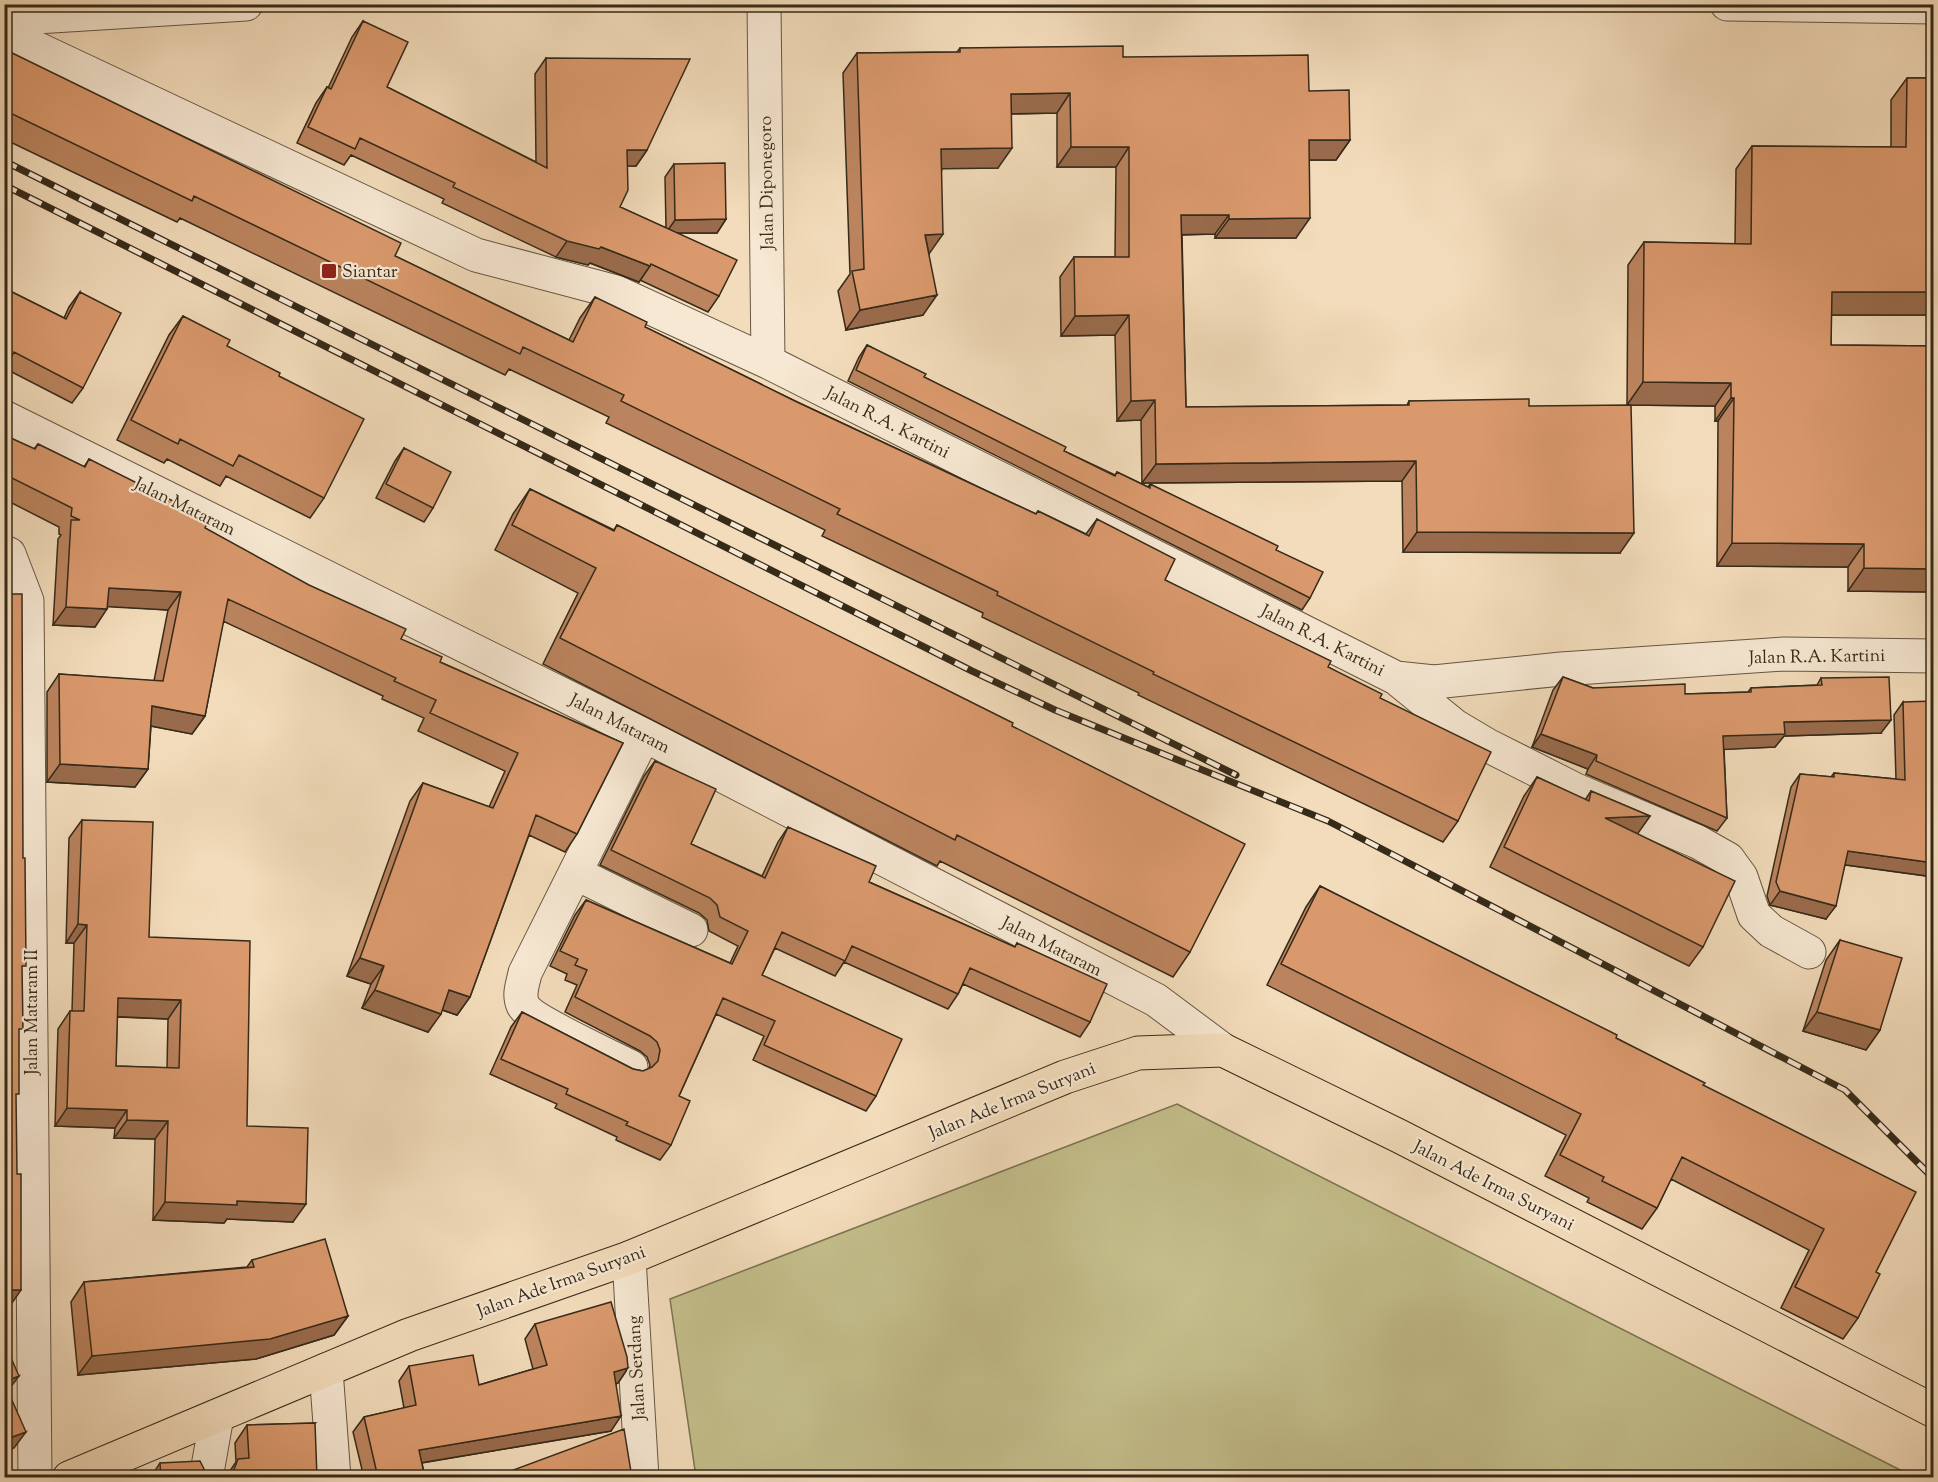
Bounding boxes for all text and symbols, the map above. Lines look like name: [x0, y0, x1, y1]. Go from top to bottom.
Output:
street label: Jalan Diponegoro: [754, 115, 782, 251]
place label: Siantar: [342, 260, 398, 286]
marker: Siantar: [320, 262, 338, 280]
street label: Jalan R.A. Kartini: [819, 381, 954, 466]
street label: Jalan Mataram: [128, 472, 239, 544]
street label: Jalan R.A. Kartini: [1254, 599, 1389, 684]
street label: Jalan R.A. Kartini: [1748, 644, 1886, 672]
street label: Jalan Mataram: [563, 688, 674, 761]
street label: Jalan Mataram: [995, 911, 1106, 984]
street label: Jalan Mataram II: [20, 949, 46, 1076]
street label: Jalan Ade Irma Suryani: [925, 1056, 1100, 1148]
street label: Jalan Ade Irma Suryani: [1407, 1134, 1578, 1239]
street label: Jalan Ade Irma Suryani: [473, 1240, 650, 1326]
street label: Jalan Serdang: [622, 1315, 654, 1422]

